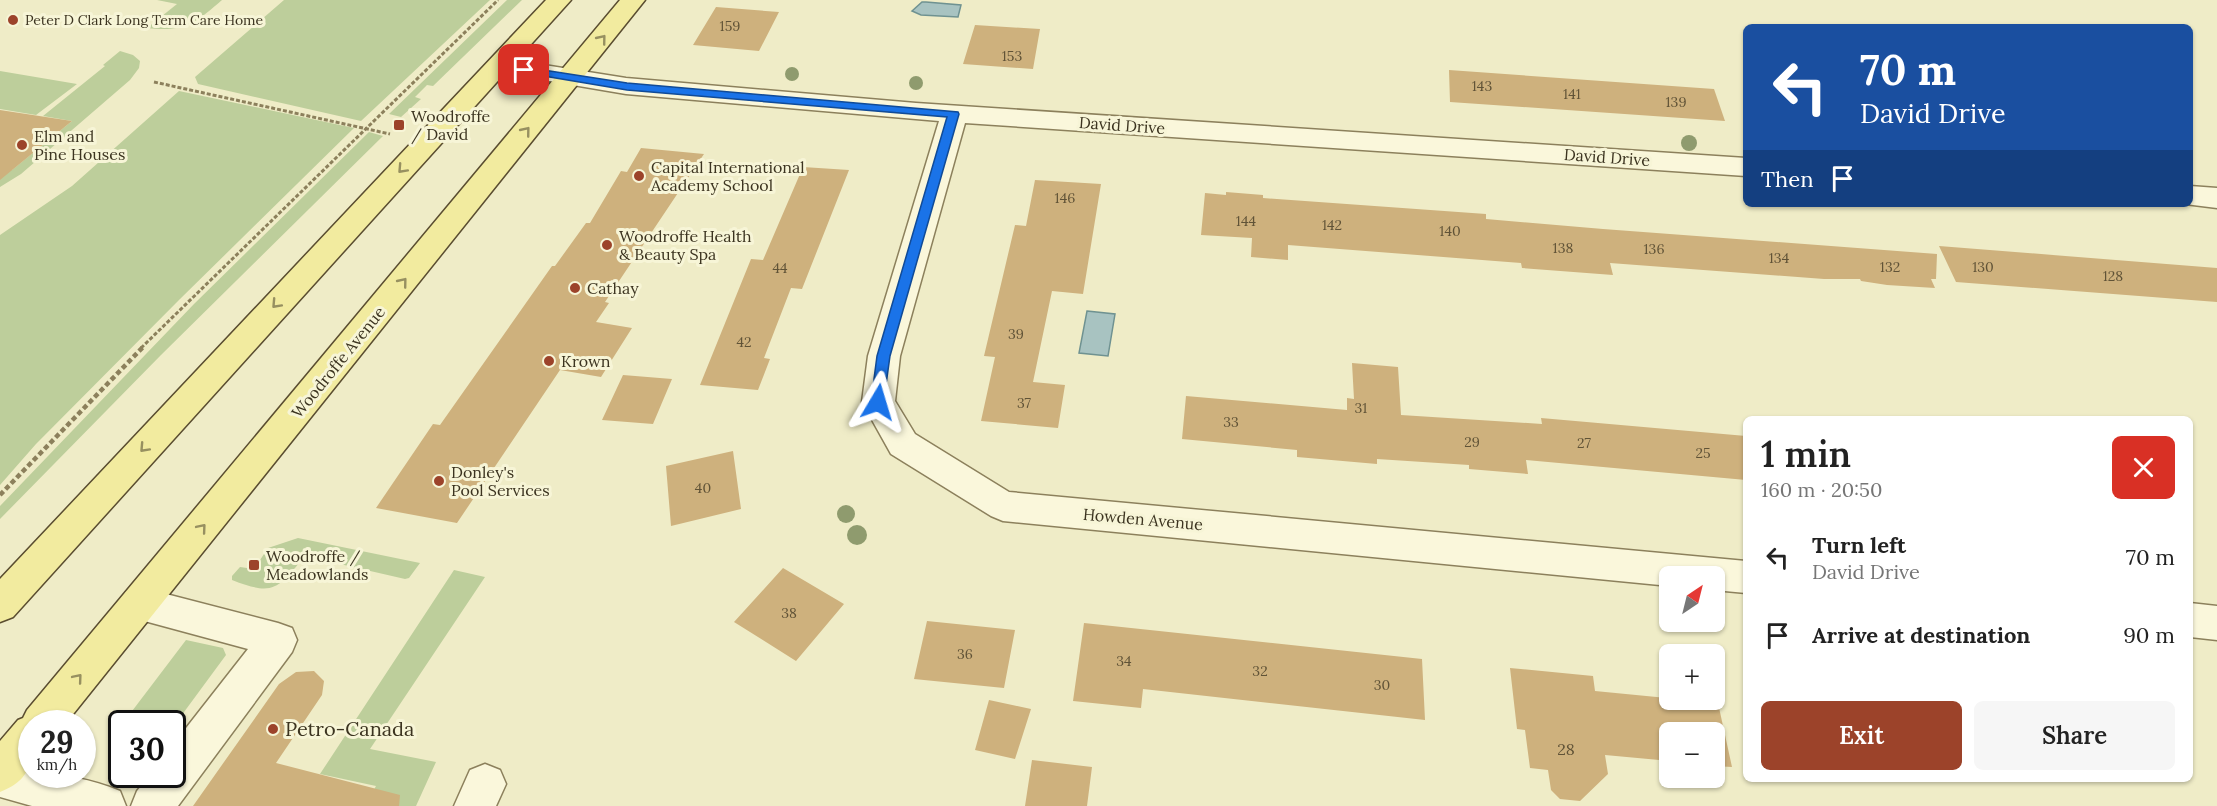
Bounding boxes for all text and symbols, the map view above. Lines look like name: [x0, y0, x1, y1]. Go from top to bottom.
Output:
place label: Peter D Clark Long Term Care Home: [25, 11, 264, 29]
marker: Peter D Clark Long Term Care Home: [6, 13, 20, 27]
house number: 159: [720, 17, 740, 35]
one-way arrow: [594, 35, 605, 46]
text: 70 m: [1860, 43, 1956, 97]
pin: [498, 44, 549, 95]
house number: 153: [1002, 47, 1022, 65]
icon: left: [1761, 48, 1839, 126]
icon: arrive: [507, 53, 540, 86]
house number: 143: [1472, 77, 1492, 95]
house number: 141: [1563, 85, 1581, 103]
house number: 139: [1666, 93, 1687, 111]
text: David Drive: [1860, 96, 2006, 130]
place label: Woodroffe / David: [411, 106, 491, 145]
street label: David Drive: [1078, 112, 1166, 138]
marker: Woodroffe / David: [392, 118, 406, 132]
place label: Elm and Pine Houses: [34, 126, 125, 164]
one-way arrow: [519, 127, 530, 138]
marker: Elm and Pine Houses: [15, 138, 29, 152]
street label: David Drive: [1563, 144, 1651, 170]
place label: Capital International Academy School: [650, 157, 805, 195]
icon: arrive: [1826, 162, 1859, 195]
one-way arrow: [398, 163, 409, 173]
text: Then: [1761, 165, 1814, 193]
marker: Capital International Academy School: [632, 169, 646, 183]
house number: 146: [1055, 189, 1075, 207]
house number: 144: [1236, 212, 1257, 230]
house number: 142: [1322, 216, 1342, 234]
house number: 140: [1439, 222, 1461, 240]
place label: Woodroffe Health & Beauty Spa: [619, 226, 752, 264]
marker: Woodroffe Health & Beauty Spa: [600, 238, 614, 252]
house number: 138: [1553, 239, 1574, 257]
house number: 136: [1644, 240, 1665, 258]
house number: 134: [1769, 249, 1790, 267]
house number: 132: [1880, 258, 1900, 276]
house number: 130: [1972, 258, 1994, 276]
house number: 44: [772, 259, 788, 277]
house number: 128: [2103, 267, 2123, 285]
one-way arrow: [396, 278, 407, 289]
place label: Cathay: [587, 278, 639, 298]
marker: Cathay: [568, 281, 582, 295]
one-way arrow: [272, 297, 283, 308]
street label: Woodroffe Avenue: [287, 302, 389, 422]
house number: 39: [1008, 325, 1024, 343]
house number: 42: [736, 333, 752, 351]
place label: Krown: [561, 351, 611, 371]
marker: Krown: [542, 354, 556, 368]
position arrow: [846, 370, 910, 434]
house number: 37: [1017, 394, 1032, 412]
house number: 31: [1355, 399, 1367, 417]
house number: 33: [1223, 413, 1239, 431]
text: 1 min: [1761, 431, 1851, 477]
house number: 29: [1464, 433, 1480, 451]
house number: 27: [1577, 434, 1592, 452]
button: close: [2112, 436, 2175, 499]
one-way arrow: [140, 441, 151, 451]
house number: 25: [1695, 444, 1711, 462]
place label: Donley's Pool Services: [451, 462, 550, 500]
marker: Donley's Pool Services: [432, 474, 446, 488]
text: 160 m · 20:50: [1761, 477, 1882, 502]
house number: 40: [695, 479, 711, 497]
street label: Howden Avenue: [1082, 504, 1204, 534]
one-way arrow: [195, 524, 206, 535]
text: Turn left: [1812, 531, 1906, 559]
icon: left: [1761, 541, 1794, 574]
text: 70 m: [2126, 543, 2175, 571]
place label: Woodroffe / Meadowlands: [266, 546, 368, 584]
marker: Woodroffe / Meadowlands: [247, 558, 261, 572]
text: David Drive: [1812, 559, 1920, 584]
north arrow: [1659, 566, 1725, 632]
map controls: [1659, 566, 1725, 788]
house number: 38: [781, 604, 797, 622]
icon: arrive: [1761, 619, 1794, 652]
text: Arrive at destination: [1812, 621, 2030, 649]
text: 90 m: [2123, 621, 2175, 649]
button: +: [1659, 644, 1725, 710]
house number: 36: [957, 645, 973, 663]
house number: 34: [1116, 652, 1132, 670]
house number: 32: [1252, 662, 1268, 680]
one-way arrow: [71, 674, 82, 685]
house number: 30: [1374, 676, 1390, 694]
button: Exit: [1761, 701, 1962, 770]
button: Share: [1974, 701, 2175, 770]
speed limit sign: 30: [108, 710, 186, 788]
place label: Petro-Canada: [285, 716, 414, 741]
marker: Petro-Canada: [266, 722, 280, 736]
button: −: [1659, 722, 1725, 788]
text: 29: [40, 723, 74, 761]
house number: 28: [1557, 739, 1575, 759]
text: km/h: [37, 755, 77, 774]

